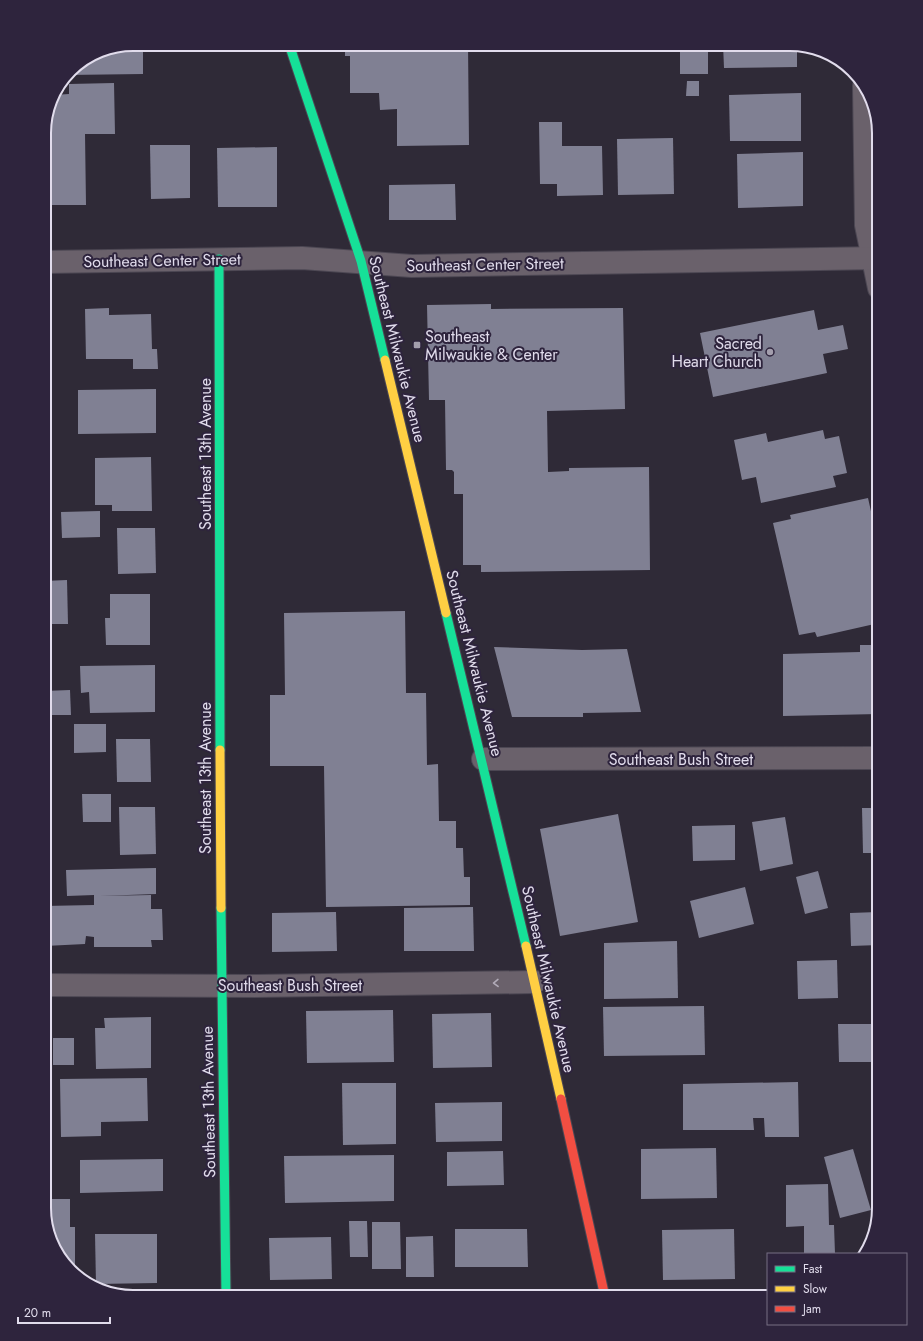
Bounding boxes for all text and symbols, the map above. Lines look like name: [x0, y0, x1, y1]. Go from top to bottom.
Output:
street label: Southeast Center Street: [83, 248, 241, 273]
street label: Southeast Center Street: [406, 252, 564, 277]
street label: Southeast Milwaukie Avenue: [363, 254, 432, 445]
place label: Southeast Milwaukie & Center: [425, 325, 558, 366]
place label: Sacred Heart Church: [671, 332, 762, 373]
marker: Southeast Milwaukie & Center: [412, 340, 422, 350]
marker: Sacred Heart Church: [765, 347, 775, 357]
street label: Southeast 13th Avenue: [194, 378, 217, 530]
street label: Southeast Milwaukie Avenue: [440, 568, 509, 759]
street label: Southeast 13th Avenue: [194, 702, 217, 854]
street label: Southeast Bush Street: [609, 748, 753, 771]
street label: Southeast Milwaukie Avenue: [516, 883, 581, 1075]
street label: Southeast Bush Street: [218, 974, 362, 997]
one-way arrow: [493, 979, 499, 987]
street label: Southeast 13th Avenue: [196, 1026, 221, 1178]
legend: [767, 1253, 907, 1325]
text: Fast: [803, 1260, 822, 1278]
text: Slow: [803, 1280, 828, 1298]
scale bar: [18, 1299, 110, 1325]
text: Jam: [801, 1300, 821, 1318]
text: 20 m: [24, 1304, 51, 1322]

